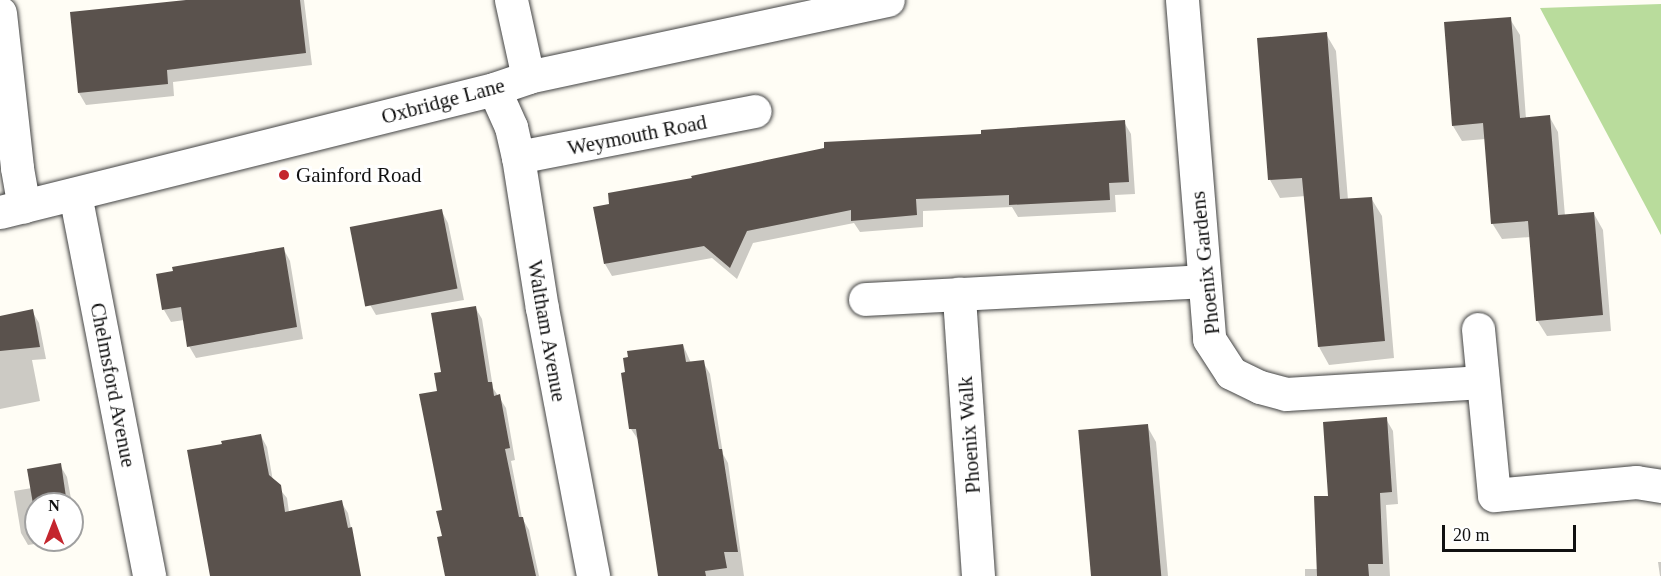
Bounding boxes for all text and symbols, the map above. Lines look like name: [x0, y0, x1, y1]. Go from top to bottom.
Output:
street label: Oxbridge Lane: [379, 72, 507, 130]
street label: Weymouth Road: [565, 109, 709, 161]
place label: Gainford Road: [296, 162, 421, 188]
marker: Gainford Road: [277, 168, 291, 182]
street label: Phoenix Gardens: [1185, 190, 1225, 336]
street label: Waltham Avenue: [522, 258, 572, 404]
street label: Chelmsford Avenue: [85, 300, 141, 470]
street label: Phoenix Walk: [952, 375, 986, 495]
north arrow: [24, 492, 84, 552]
text: N: [48, 497, 60, 514]
scale bar: [1445, 513, 1578, 551]
text: 20 m: [1453, 525, 1490, 545]

